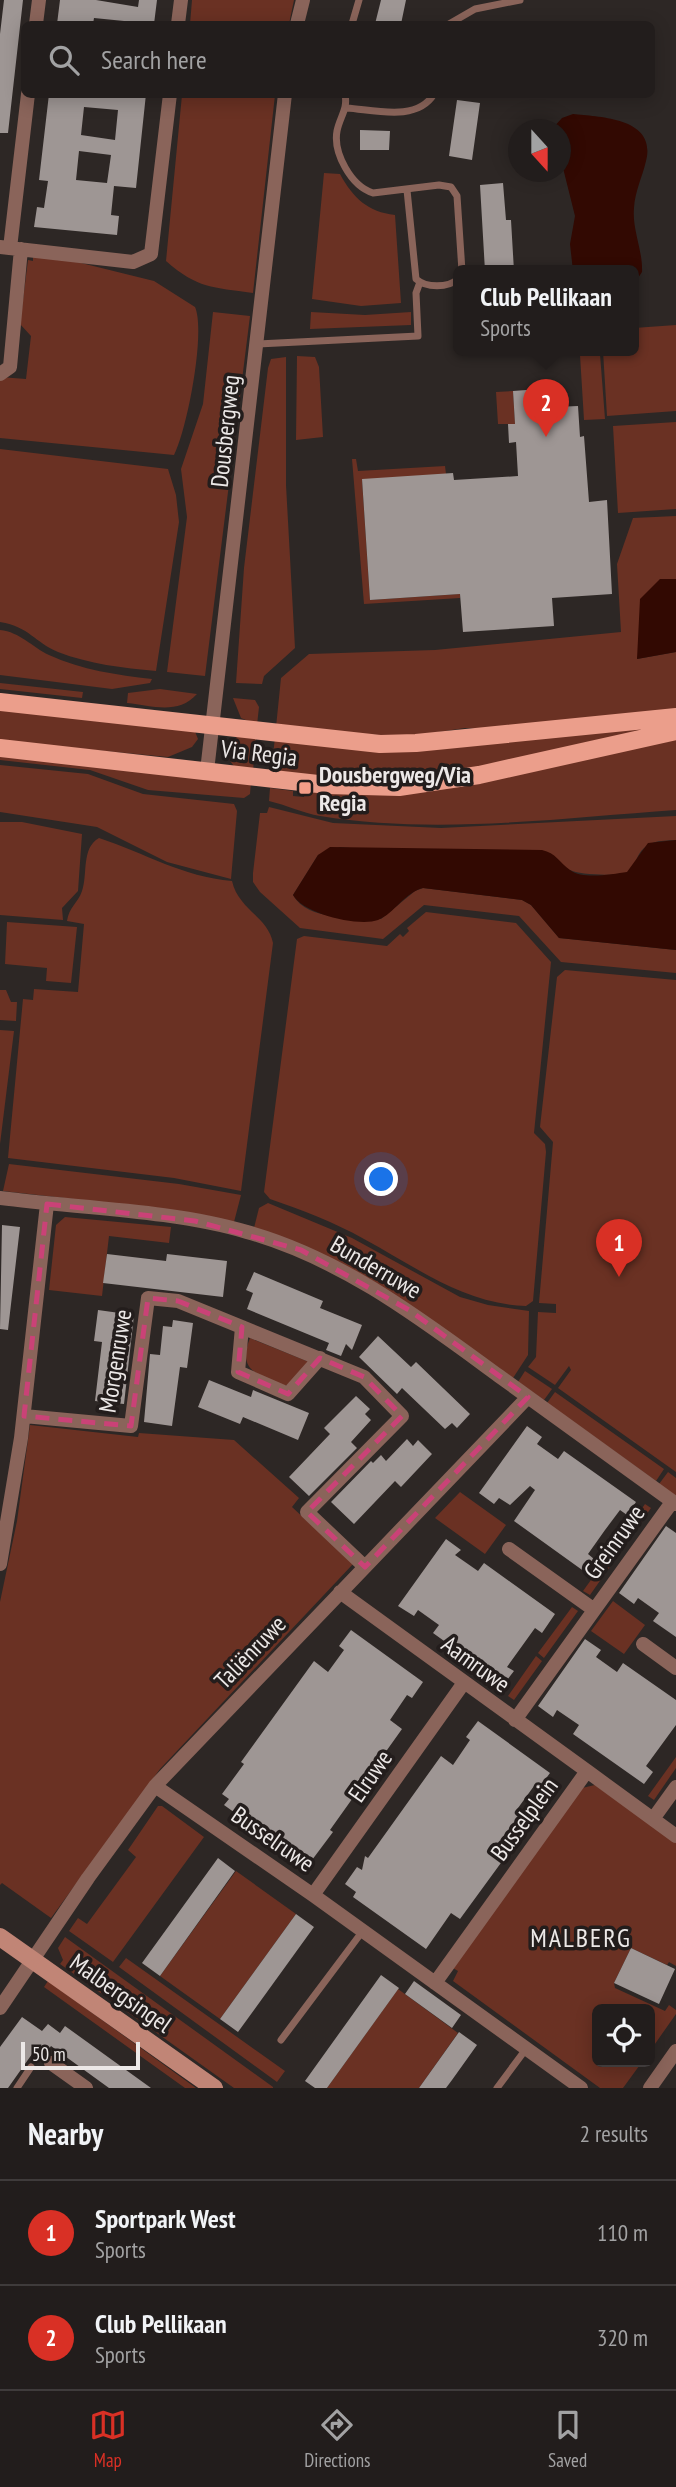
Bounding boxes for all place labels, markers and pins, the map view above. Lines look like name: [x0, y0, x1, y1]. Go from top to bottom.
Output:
pin: 2: [523, 379, 569, 437]
place label: Dousbergweg/Via Regia: [319, 759, 471, 818]
marker: Dousbergweg/Via Regia: [297, 780, 313, 796]
pin: 1: [596, 1219, 642, 1277]

